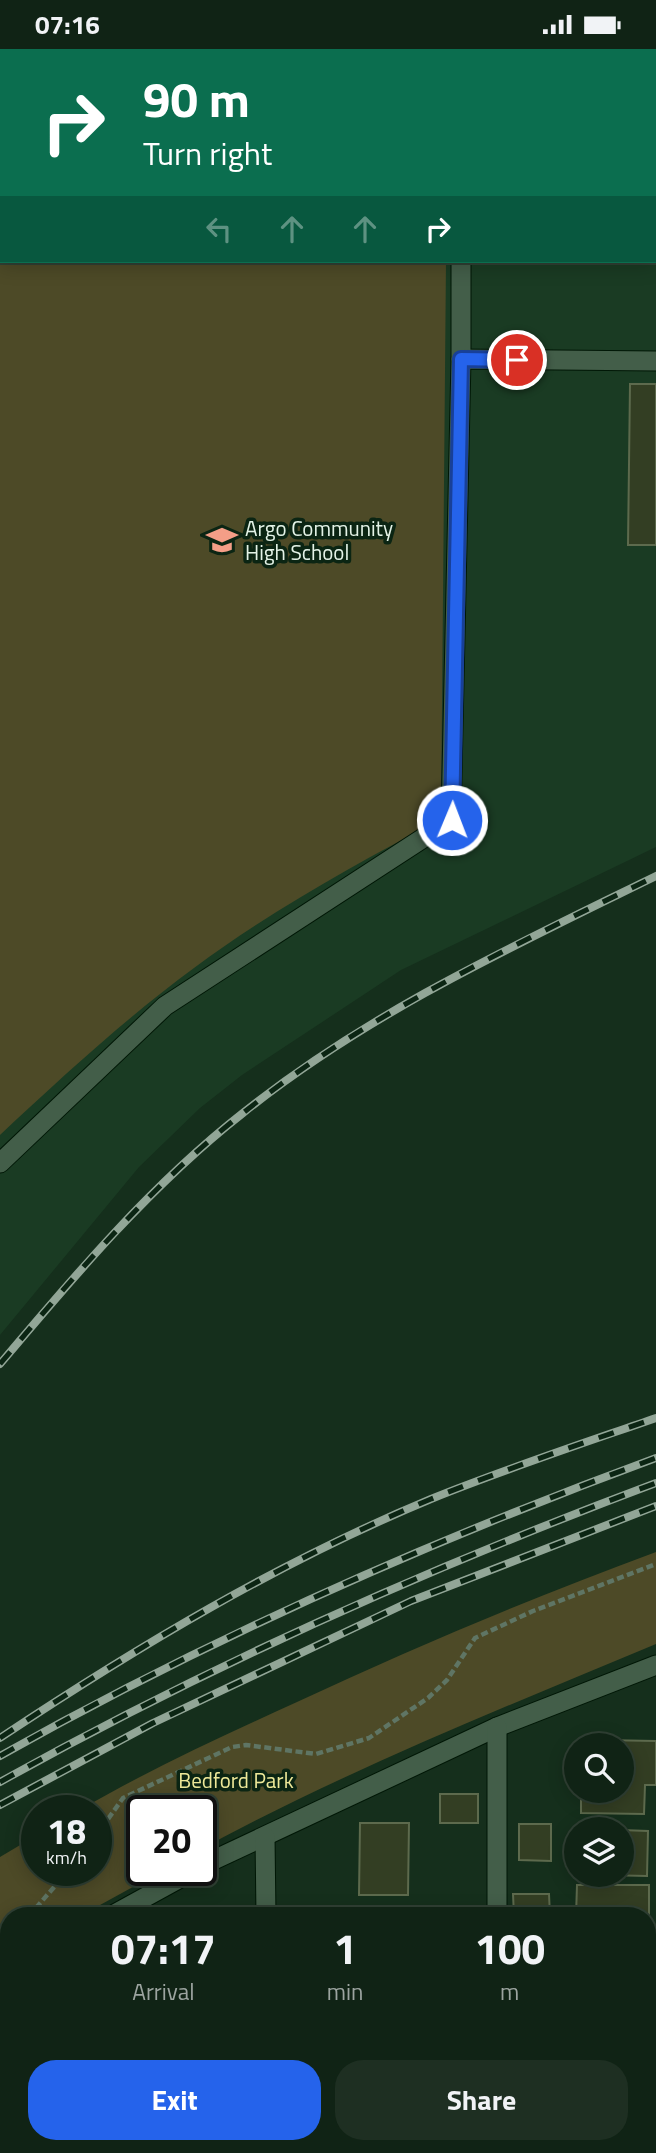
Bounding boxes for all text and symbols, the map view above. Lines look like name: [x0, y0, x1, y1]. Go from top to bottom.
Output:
text: 07:16: [35, 5, 100, 44]
text: 90 m: [143, 61, 250, 136]
icon: right: [28, 77, 119, 168]
text: Turn right: [143, 129, 272, 177]
icon: left: [200, 210, 238, 248]
icon: ahead: [273, 210, 311, 248]
icon: ahead: [346, 210, 384, 248]
icon: right: [419, 210, 457, 248]
pin: [487, 330, 547, 390]
icon: arrive: [498, 341, 536, 379]
place label: Argo Community High School: [245, 512, 393, 568]
school or university icon: Argo Community High School: [205, 523, 239, 557]
position arrow: [415, 783, 489, 857]
map controls: [564, 1733, 634, 1887]
button: search: [564, 1733, 634, 1803]
park label: Bedford Park: [178, 1764, 294, 1796]
speed limit sign: 20: [126, 1795, 217, 1886]
text: 18: [47, 1804, 86, 1858]
button: layers: [564, 1817, 634, 1887]
text: km/h: [46, 1844, 87, 1871]
text: 07:17: [111, 1916, 216, 1980]
text: 1: [333, 1916, 357, 1980]
text: 100: [474, 1916, 545, 1980]
text: Arrival: [132, 1974, 195, 2009]
text: min: [327, 1974, 363, 2009]
text: m: [500, 1974, 519, 2009]
button: Exit: [28, 2060, 321, 2140]
button: Share: [335, 2060, 628, 2140]

